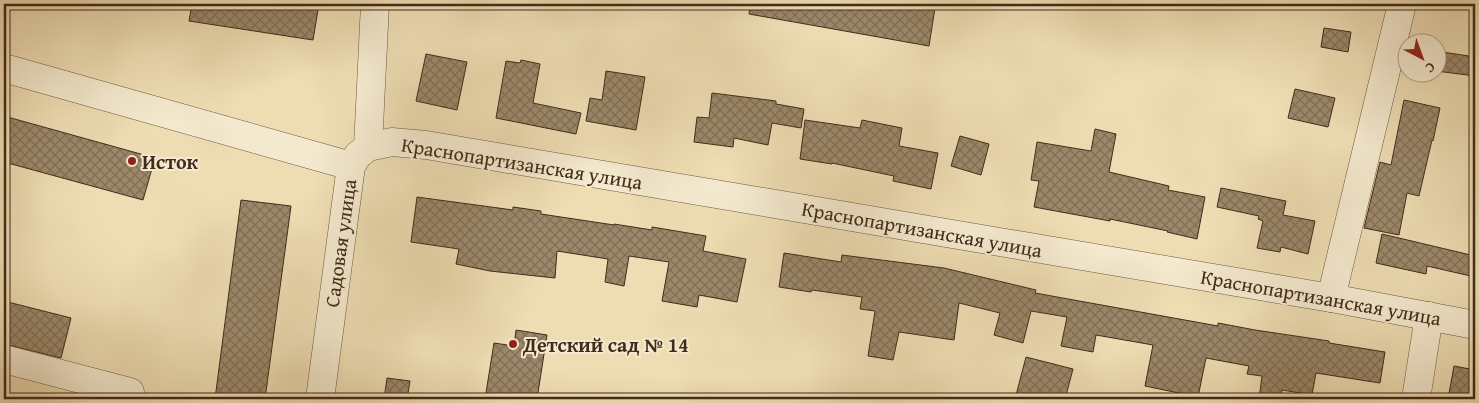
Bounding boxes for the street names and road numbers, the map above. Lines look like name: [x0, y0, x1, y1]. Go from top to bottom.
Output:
street label: Краснопартизанская улица: [399, 130, 645, 196]
street label: Садовая улица: [317, 177, 363, 309]
street label: Краснопартизанская улица: [800, 194, 1045, 265]
street label: Краснопартизанская улица: [1199, 262, 1444, 333]

